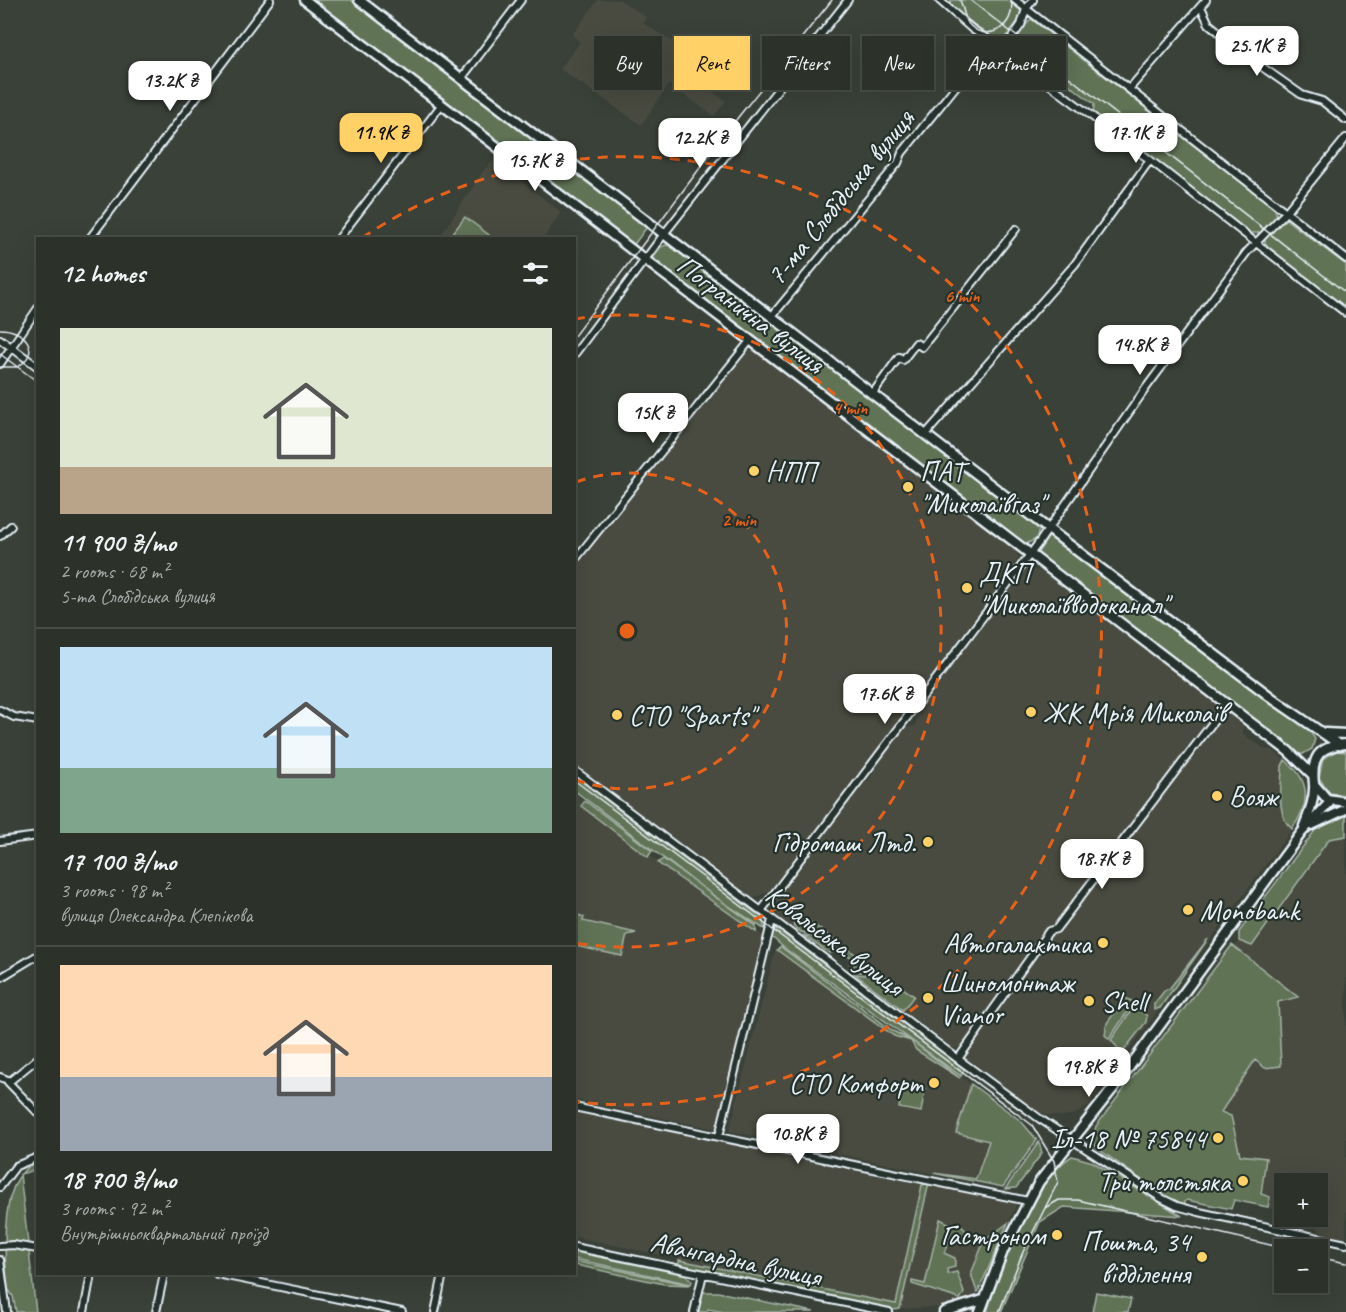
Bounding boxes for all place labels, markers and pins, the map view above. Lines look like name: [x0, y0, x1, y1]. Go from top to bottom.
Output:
pin: 25.1K ₴: [1202, 26, 1312, 77]
pin: 13.2K ₴: [115, 61, 225, 112]
pin: 11.9K ₴: [326, 113, 436, 164]
pin: 17.1K ₴: [1081, 113, 1191, 164]
pin: 12.2K ₴: [645, 118, 755, 169]
pin: 15.7K ₴: [480, 141, 590, 192]
pin: 14.8K ₴: [1085, 325, 1195, 376]
pin: 15K ₴: [611, 393, 695, 444]
place label: НПП: [766, 454, 821, 489]
place label: ПАТ "Миколаївгаз": [920, 454, 1050, 521]
marker: НПП: [747, 464, 761, 478]
marker: ПАТ "Миколаївгаз": [901, 480, 915, 494]
place label: ДКП "Миколаївводоканал": [979, 555, 1173, 622]
marker: ДКП "Миколаївводоканал": [960, 581, 974, 595]
centre of rings: [617, 621, 637, 641]
pin: 17.6K ₴: [830, 674, 940, 725]
place label: ЖК Мрія Миколаїв: [1043, 695, 1233, 730]
place label: СТО "Sparts": [629, 698, 760, 733]
marker: ЖК Мрія Миколаїв: [1024, 705, 1038, 719]
marker: СТО "Sparts": [610, 708, 624, 722]
place label: Вояж: [1229, 779, 1280, 814]
marker: Вояж: [1210, 789, 1224, 803]
place label: Гідромаш Лтд.: [772, 825, 916, 860]
marker: Гідромаш Лтд.: [921, 835, 935, 849]
pin: 18.7K ₴: [1047, 839, 1157, 890]
place label: Monobank: [1200, 893, 1302, 928]
marker: Monobank: [1181, 903, 1195, 917]
place label: Автогалактика: [944, 926, 1093, 961]
marker: Автогалактика: [1096, 936, 1110, 950]
place label: Шиномонтаж Vianor: [940, 965, 1077, 1032]
place label: Shell: [1101, 984, 1152, 1019]
marker: Шиномонтаж Vianor: [921, 991, 935, 1005]
marker: Shell: [1082, 994, 1096, 1008]
pin: 19.8K ₴: [1034, 1047, 1144, 1098]
place label: СТО Комфорт: [789, 1066, 924, 1101]
marker: СТО Комфорт: [927, 1076, 941, 1090]
pin: 10.8K ₴: [743, 1114, 853, 1165]
place label: Іл-18 № 75844: [1051, 1121, 1208, 1156]
marker: Іл-18 № 75844: [1211, 1131, 1225, 1145]
place label: Три толстяка: [1098, 1164, 1233, 1199]
marker: Три толстяка: [1236, 1174, 1250, 1188]
place label: Гастроном: [941, 1218, 1048, 1253]
place label: Пошта, 34 відділення: [1081, 1224, 1192, 1291]
marker: Гастроном: [1050, 1228, 1064, 1242]
marker: Пошта, 34 відділення: [1195, 1250, 1209, 1264]

